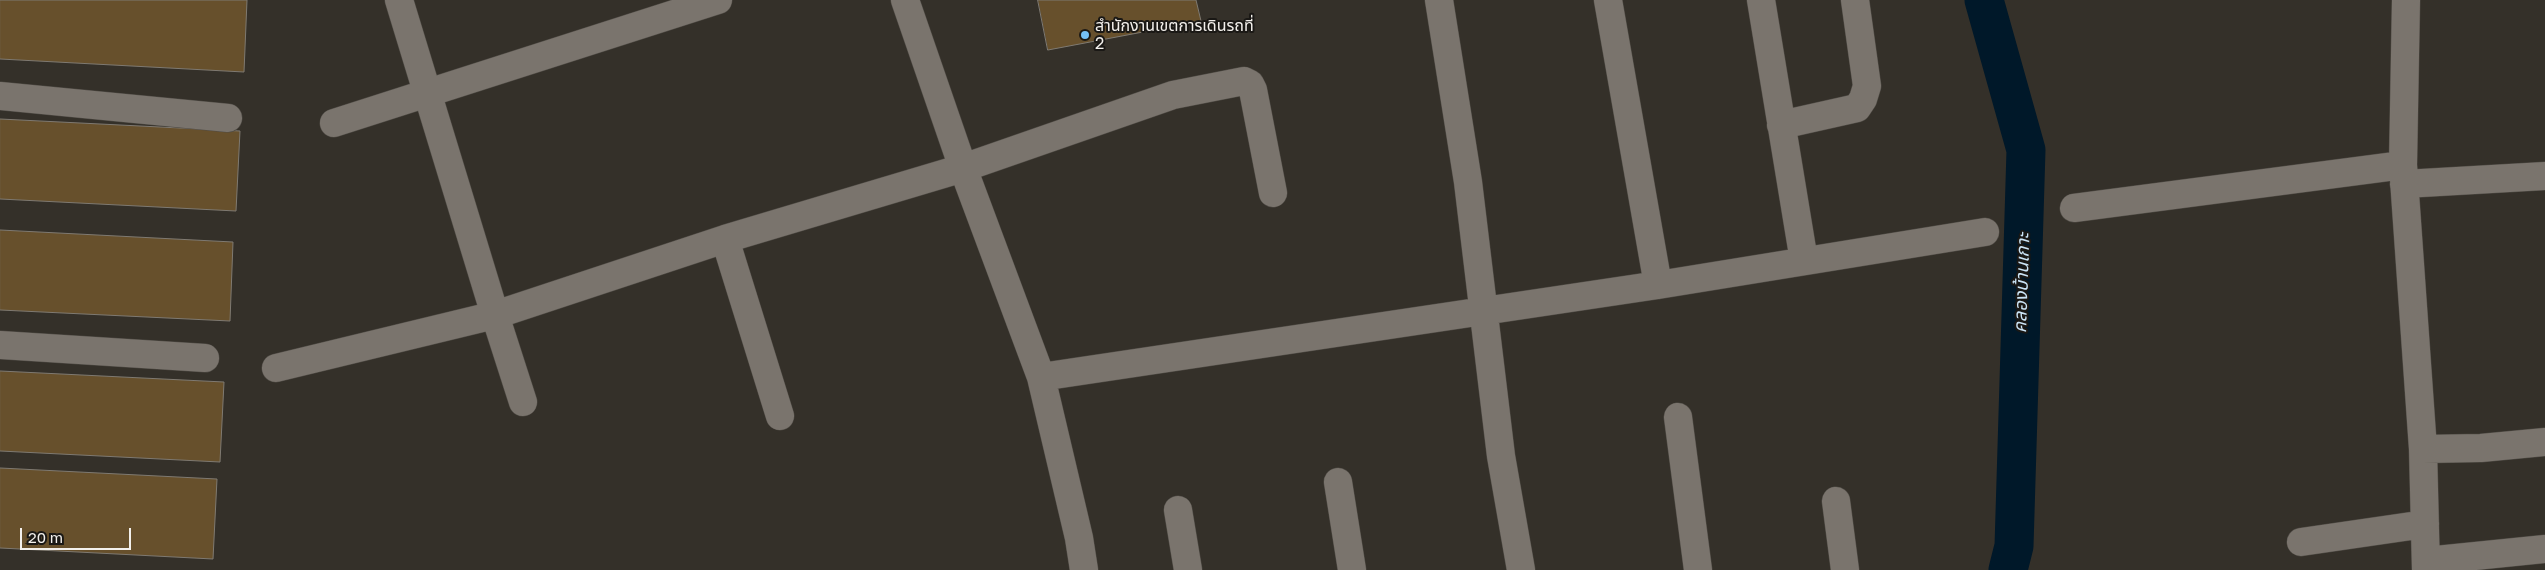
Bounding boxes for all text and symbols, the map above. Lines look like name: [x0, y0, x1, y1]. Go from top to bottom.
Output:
place label: สำนักงานเขตการเดินรถที่ 2: [1095, 16, 1254, 54]
marker: สำนักงานเขตการเดินรถที่ 2: [1079, 29, 1091, 41]
water label: คลองบ้านเกาะ: [2009, 233, 2035, 333]
scale bar: [22, 518, 134, 550]
text: 20 m: [28, 528, 63, 546]

